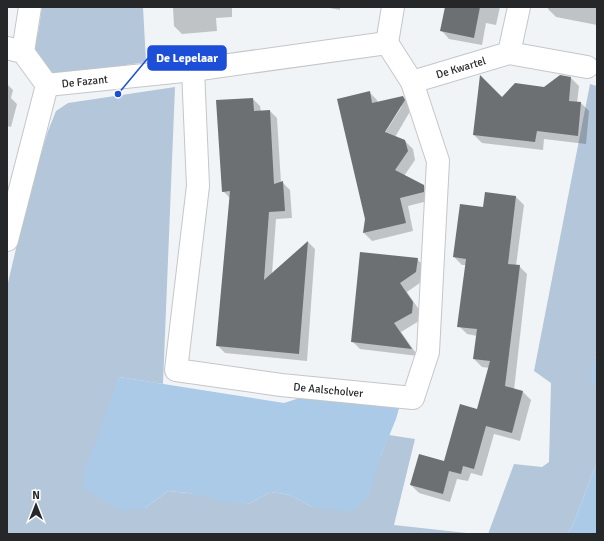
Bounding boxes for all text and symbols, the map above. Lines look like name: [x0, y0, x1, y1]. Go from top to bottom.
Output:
callout: De Lepelaar: [148, 46, 226, 70]
text: De Lepelaar: [156, 51, 218, 66]
street label: De Kwartel: [434, 54, 487, 81]
street label: De Fazant: [61, 72, 109, 90]
street label: De Aalscholver: [293, 380, 364, 400]
north arrow: [16, 485, 56, 525]
text: N: [32, 489, 40, 502]

